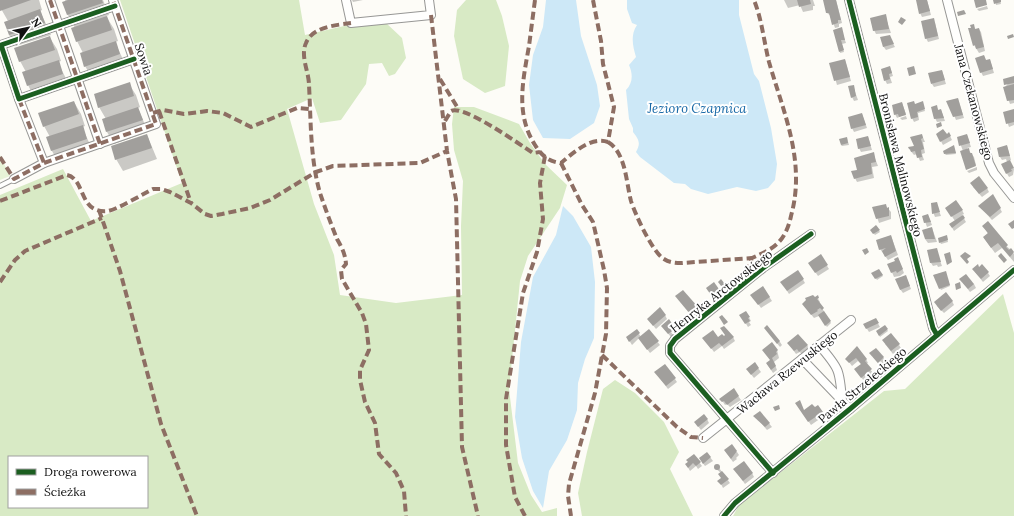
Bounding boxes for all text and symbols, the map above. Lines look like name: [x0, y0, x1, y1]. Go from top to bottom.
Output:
north arrow: [8, 8, 48, 48]
text: N: [28, 15, 45, 30]
street label: Sowia: [132, 41, 156, 77]
street label: Jana Czekanowskiego: [951, 41, 997, 162]
street label: Bronisława Malinowskiego: [876, 92, 926, 238]
water label: Jezioro Czapnica: [647, 100, 747, 117]
street label: Henryka Arctowskiego: [667, 246, 775, 336]
street label: Wacława Rzewuskiego: [734, 327, 840, 417]
street label: Pawła Strzeleckiego: [815, 344, 909, 426]
legend: [8, 456, 148, 508]
text: Droga rowerowa: [44, 464, 137, 479]
text: Ścieżka: [44, 484, 86, 499]

